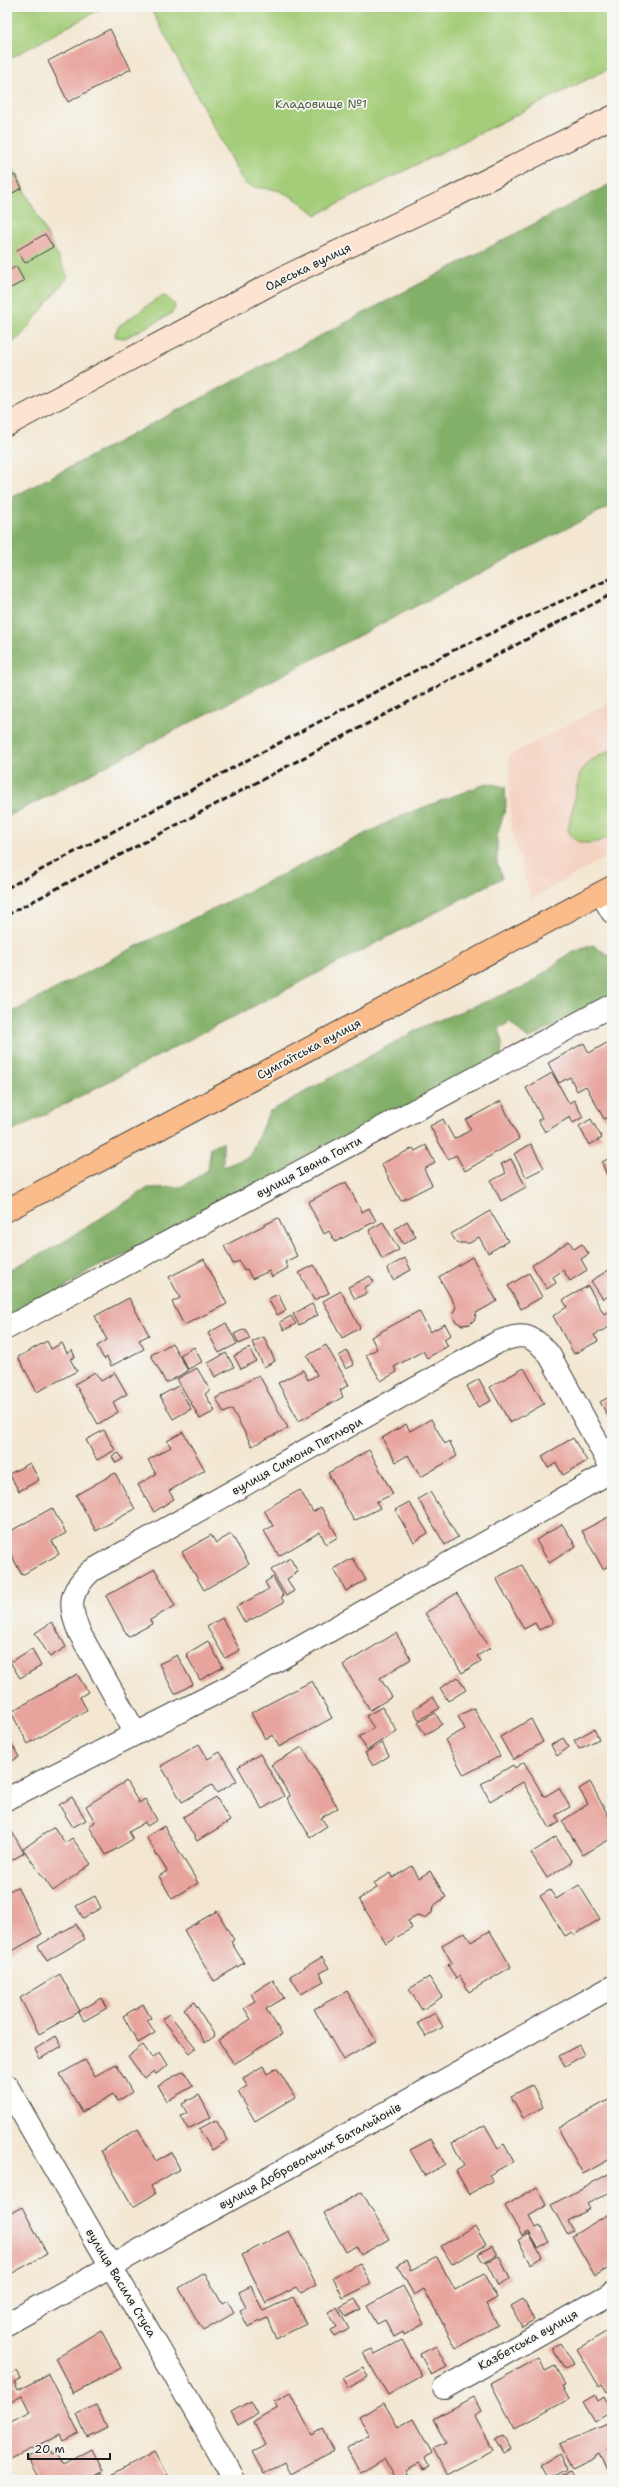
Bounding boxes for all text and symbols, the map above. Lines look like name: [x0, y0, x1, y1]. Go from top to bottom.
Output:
park label: Кладовище №1: [275, 96, 367, 112]
street label: Одеська вулиця: [262, 239, 354, 295]
street label: Сумгаїтська вулиця: [254, 1015, 364, 1083]
street label: вулиця Івана Гонти: [253, 1132, 365, 1202]
street label: вулиця Симона Петлюри: [229, 1413, 365, 1499]
street label: вулиця Добровольчих Батальйонів: [216, 2099, 404, 2213]
street label: вулиця Василя Стуса: [82, 2226, 160, 2341]
street label: Казбетська вулиця: [475, 2306, 581, 2374]
scale bar: [28, 2435, 110, 2461]
text: 20 m: [34, 2441, 65, 2457]

